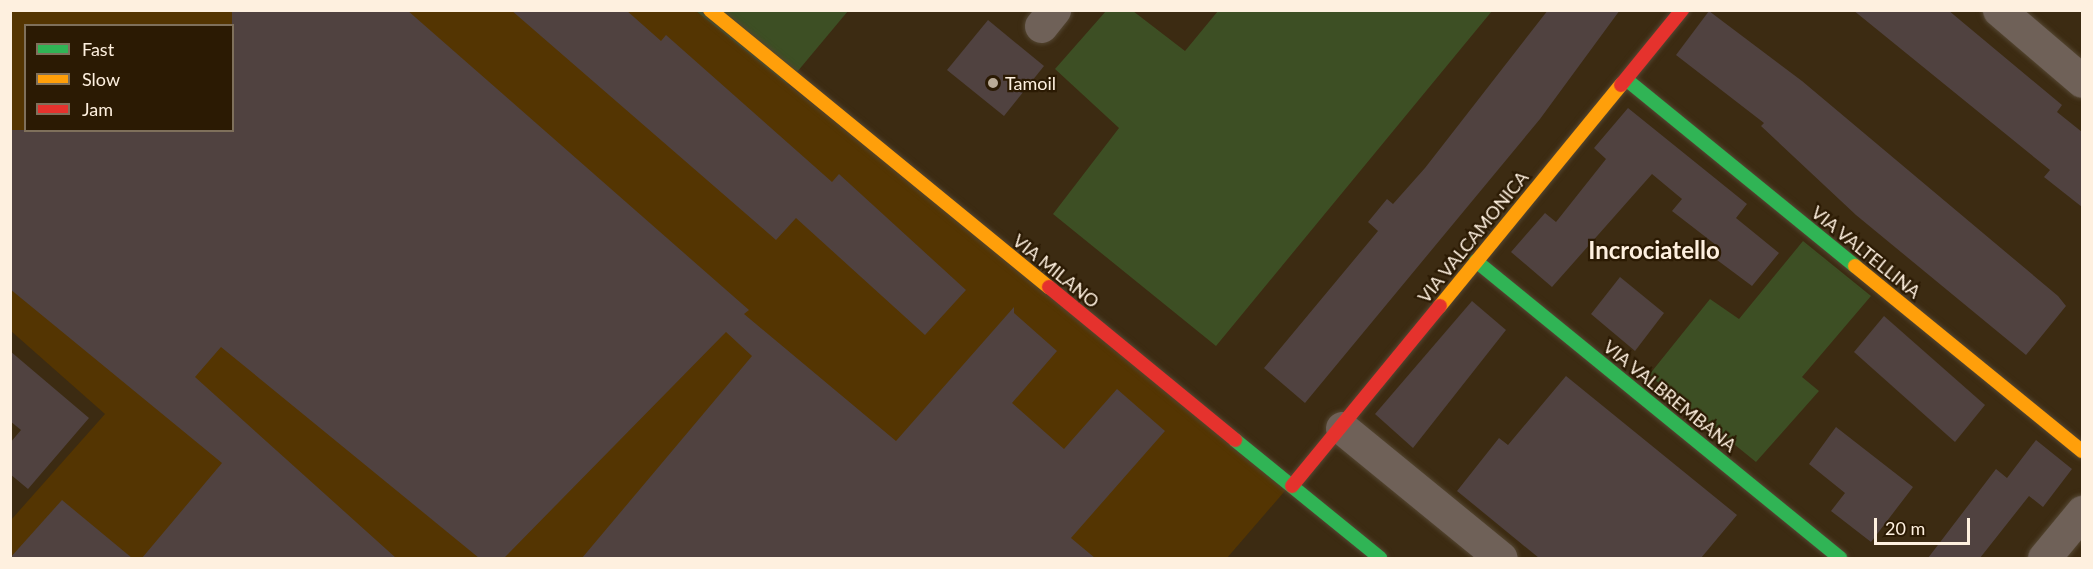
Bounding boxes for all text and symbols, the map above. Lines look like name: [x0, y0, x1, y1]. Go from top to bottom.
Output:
legend: [24, 24, 234, 132]
text: Fast: [82, 38, 114, 60]
text: Slow: [82, 68, 120, 90]
place label: Tamoil: [1005, 72, 1056, 94]
marker: Tamoil: [986, 76, 1000, 90]
text: Jam: [82, 98, 113, 120]
street label: VIA VALCAMONICA: [1413, 166, 1533, 308]
street label: VIA VALTELLINA: [1807, 201, 1925, 303]
street label: VIA MILANO: [1008, 229, 1104, 313]
district label: Incrociatello: [1588, 236, 1720, 264]
street label: VIA VALBREMBANA: [1599, 335, 1741, 457]
scale bar: [1877, 506, 1973, 544]
text: 20 m: [1885, 517, 1925, 539]

